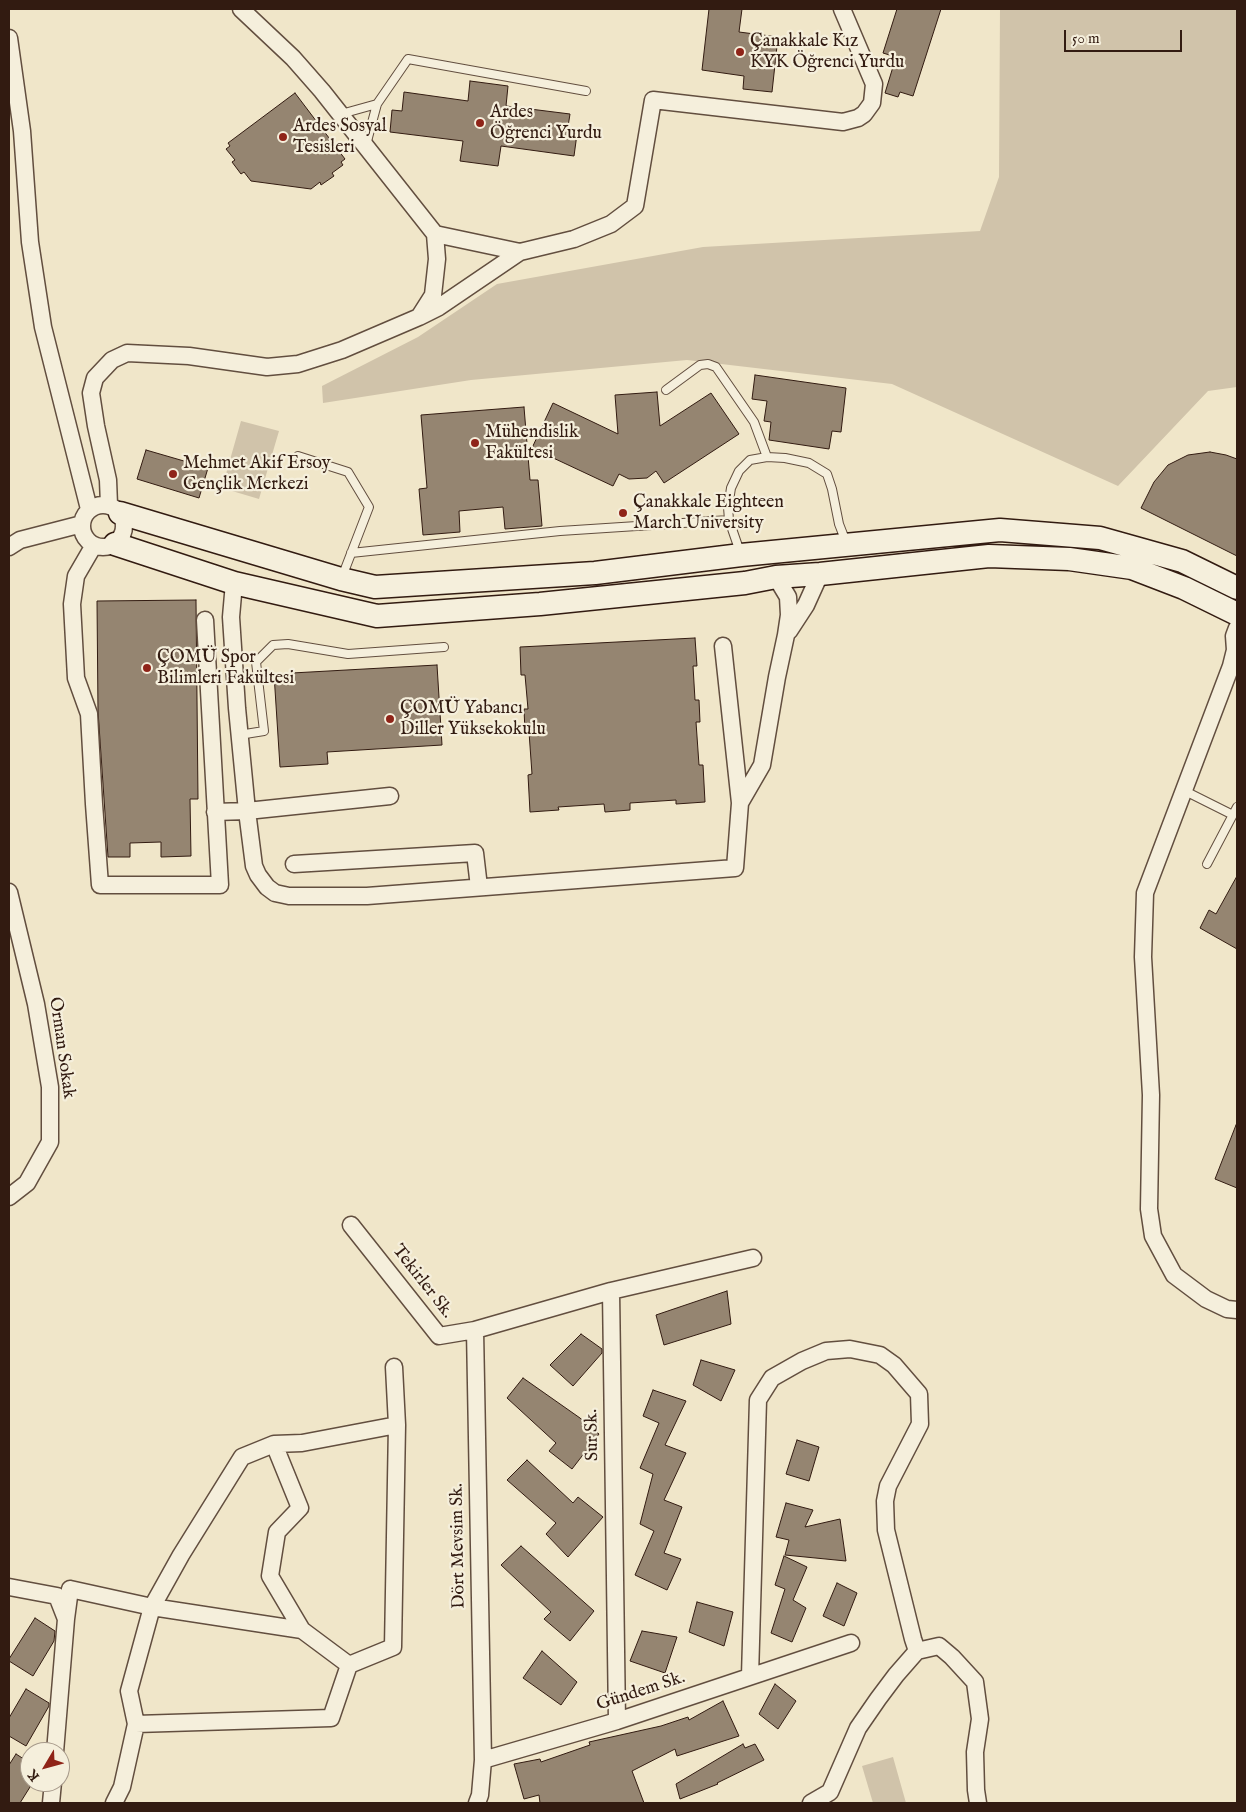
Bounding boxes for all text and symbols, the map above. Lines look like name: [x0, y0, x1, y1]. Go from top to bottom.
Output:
scale bar: [1066, 20, 1184, 52]
text: 50 m: [1072, 29, 1100, 48]
place label: Çanakkale Kız KYK Öğrenci Yurdu: [750, 31, 904, 74]
marker: Çanakkale Kız KYK Öğrenci Yurdu: [734, 46, 746, 58]
place label: Ardes Öğrenci Yurdu: [490, 102, 602, 144]
place label: Ardes Sosyal Tesisleri: [293, 116, 387, 158]
marker: Ardes Öğrenci Yurdu: [474, 117, 486, 129]
marker: Ardes Sosyal Tesisleri: [277, 131, 289, 143]
place label: Mühendislik Fakültesi: [485, 422, 579, 464]
marker: Mühendislik Fakültesi: [469, 437, 481, 449]
place label: Mehmet Akif Ersoy Gençlik Merkezi: [183, 453, 331, 496]
marker: Mehmet Akif Ersoy Gençlik Merkezi: [167, 468, 179, 480]
place label: Çanakkale Eighteen March University: [633, 492, 784, 534]
marker: Çanakkale Eighteen March University: [617, 507, 629, 519]
place label: ÇOMÜ Spor Bilimleri Fakültesi: [157, 647, 294, 690]
marker: ÇOMÜ Spor Bilimleri Fakültesi: [141, 662, 153, 674]
place label: ÇOMÜ Yabancı Diller Yüksekokulu: [400, 698, 546, 741]
marker: ÇOMÜ Yabancı Diller Yüksekokulu: [384, 713, 396, 725]
street label: Orman Sokak: [43, 996, 79, 1100]
street label: Tekirler Sk.: [387, 1241, 457, 1323]
street label: Sur Sk.: [582, 1409, 604, 1461]
street label: Dört Mevsim Sk.: [447, 1483, 471, 1609]
street label: Gündem Sk.: [594, 1668, 688, 1716]
north arrow: [20, 1742, 70, 1792]
text: K: [24, 1766, 44, 1785]

